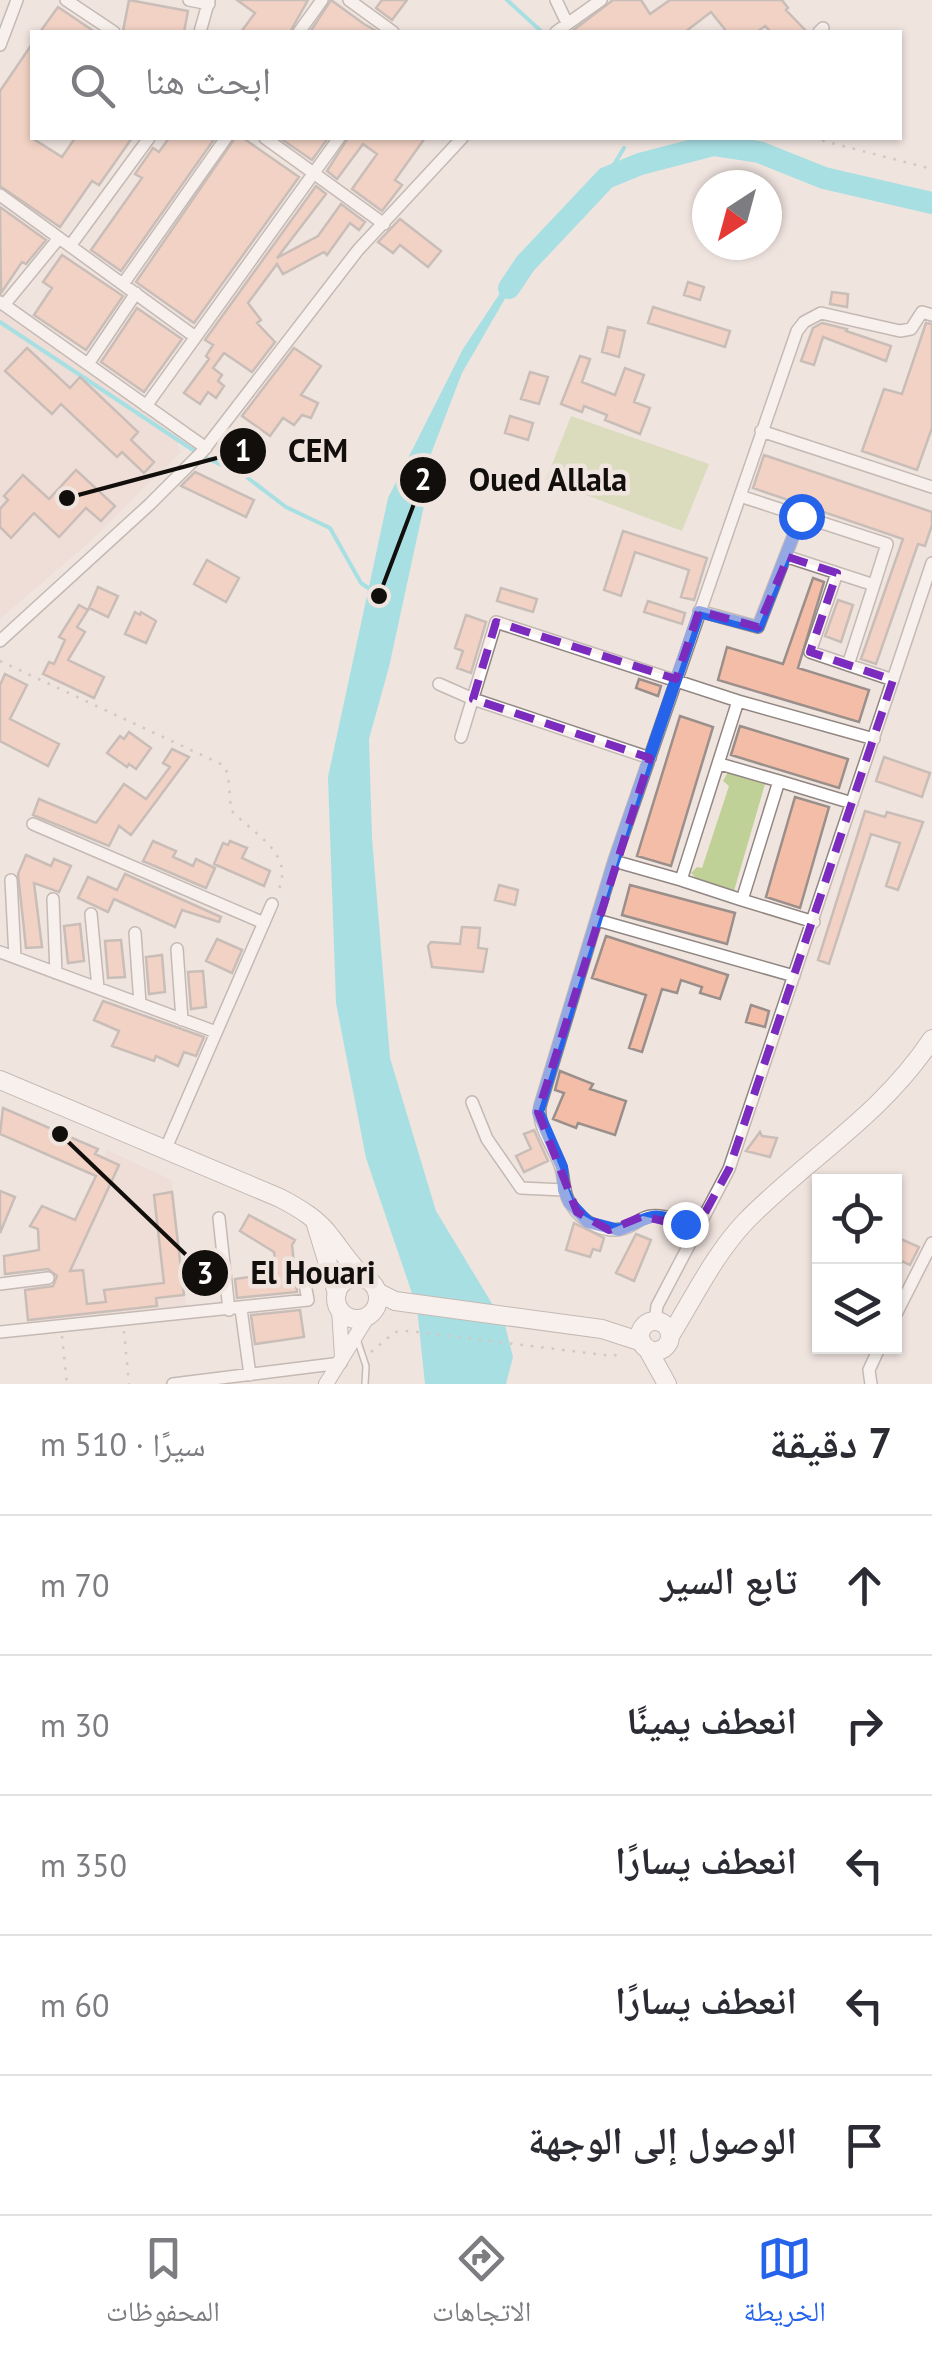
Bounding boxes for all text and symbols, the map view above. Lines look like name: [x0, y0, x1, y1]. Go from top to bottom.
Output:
search box: [30, 30, 902, 140]
text: ابحث هنا: [145, 55, 271, 104]
icon: search: [65, 58, 120, 113]
north arrow: [692, 170, 782, 260]
callout: CEM: [218, 420, 368, 482]
text: CEM: [288, 429, 348, 471]
text: 1: [234, 430, 252, 469]
callout: Oued Allala: [398, 449, 648, 511]
text: Oued Allala: [469, 458, 627, 500]
text: 2: [414, 459, 432, 498]
route start: [779, 494, 825, 540]
map controls: [812, 1174, 902, 1354]
button: locate: [812, 1174, 902, 1264]
route end: [663, 1202, 709, 1248]
callout: El Houari: [180, 1242, 395, 1304]
text: El Houari: [250, 1251, 376, 1293]
text: 3: [196, 1253, 214, 1292]
button: layers: [812, 1264, 902, 1354]
text: 7 دقيقة: [769, 1415, 892, 1470]
text: سيرًا · 510 m: [40, 1423, 206, 1465]
text: تابع السير: [661, 1555, 797, 1604]
icon: ahead: [837, 1558, 892, 1613]
text: 70 m: [40, 1564, 109, 1606]
text: انعطف يمينًا: [626, 1695, 797, 1744]
icon: right: [837, 1698, 892, 1753]
text: 30 m: [40, 1704, 109, 1746]
text: انعطف يسارًا: [615, 1835, 797, 1884]
icon: left: [837, 1838, 892, 1893]
text: 350 m: [40, 1844, 127, 1886]
text: انعطف يسارًا: [615, 1975, 797, 2024]
icon: left: [837, 1978, 892, 2033]
text: 60 m: [40, 1984, 109, 2026]
text: الوصول إلى الوجهة: [528, 2115, 797, 2164]
icon: arrive: [837, 2118, 892, 2173]
tab: المحفوظات: [106, 2231, 220, 2339]
tab: الاتجاهات: [432, 2231, 531, 2339]
tab: الخريطة: [744, 2231, 826, 2339]

